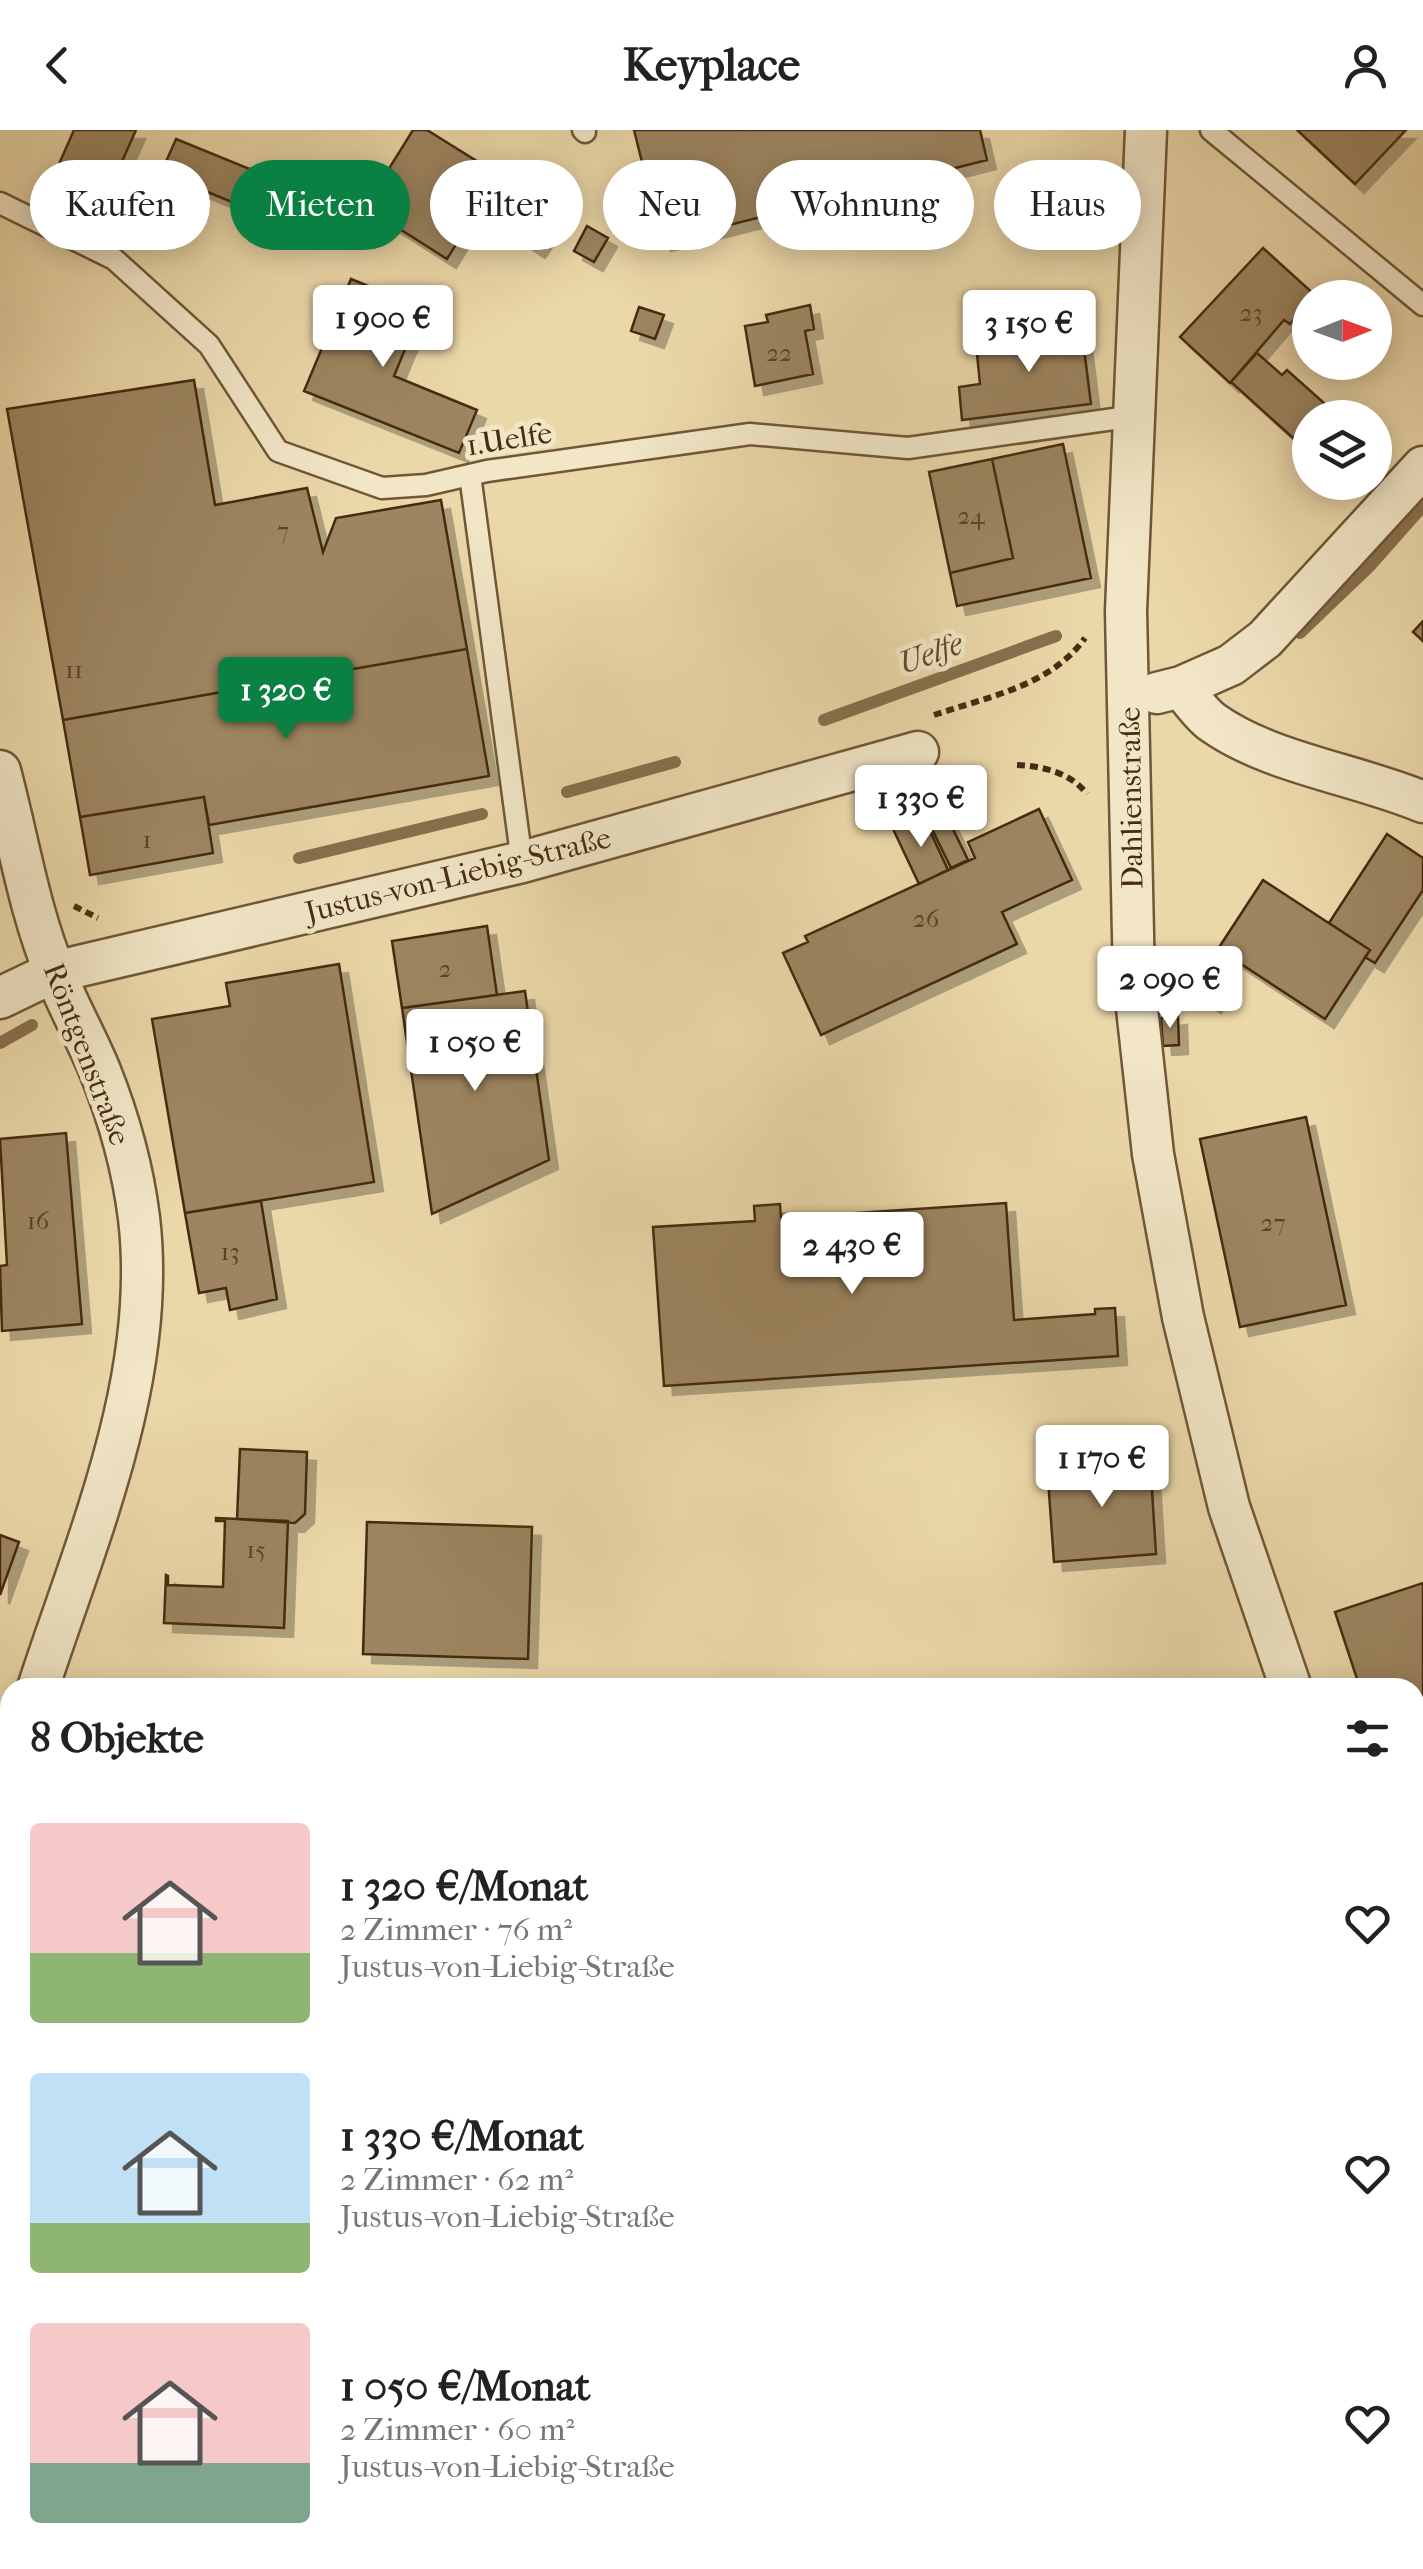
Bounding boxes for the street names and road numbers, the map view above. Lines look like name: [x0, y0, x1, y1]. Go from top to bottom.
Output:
street label: 1.Uelfe: [464, 415, 555, 464]
street label: Dahlienstraße: [1112, 706, 1151, 890]
street label: Justus-von-Liebig-Straße: [300, 821, 615, 931]
street label: Röntgenstraße: [36, 958, 137, 1150]

